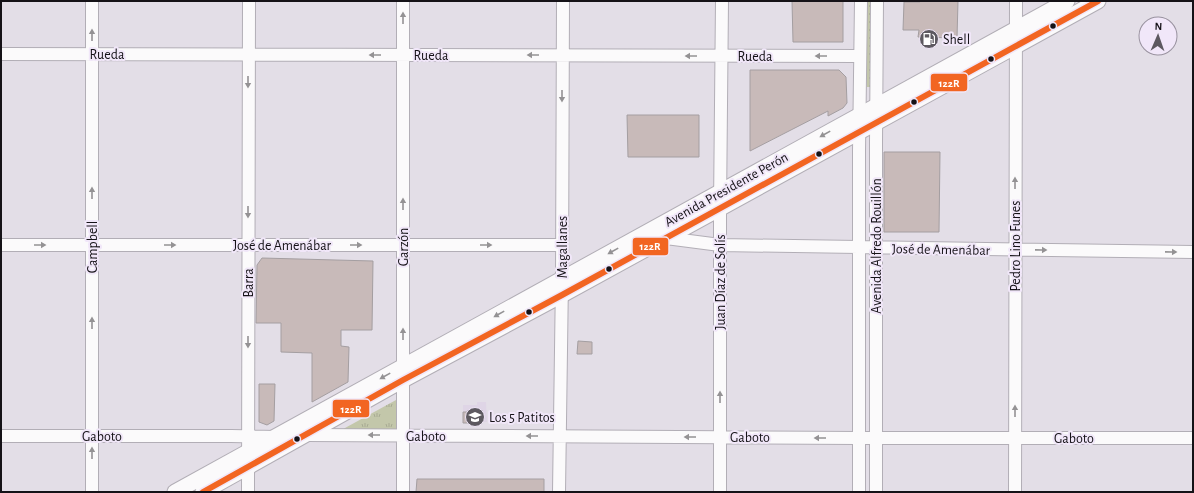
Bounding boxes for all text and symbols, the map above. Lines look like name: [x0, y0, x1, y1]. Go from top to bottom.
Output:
one-way arrow: [400, 11, 406, 24]
north arrow: [1138, 16, 1178, 56]
unlabelled marker: [1048, 21, 1058, 31]
text: N: [1154, 21, 1162, 32]
one-way arrow: [89, 28, 95, 41]
fuel station icon: Shell: [918, 28, 940, 50]
place label: Shell: [943, 33, 970, 47]
street label: Rueda: [90, 48, 125, 62]
street label: Rueda: [414, 49, 449, 63]
street label: Rueda: [738, 50, 773, 64]
one-way arrow: [368, 52, 381, 58]
one-way arrow: [526, 52, 539, 58]
one-way arrow: [684, 53, 697, 59]
one-way arrow: [814, 53, 827, 59]
unlabelled marker: [986, 54, 996, 64]
line badge: 122R: [930, 73, 968, 92]
one-way arrow: [245, 76, 251, 89]
text: 122R: [939, 78, 960, 89]
one-way arrow: [559, 90, 565, 103]
unlabelled marker: [909, 97, 919, 107]
one-way arrow: [819, 131, 831, 138]
unlabelled marker: [814, 149, 824, 159]
street label: Avenida Presidente Perón: [662, 150, 791, 230]
one-way arrow: [1012, 176, 1018, 189]
street label: Avenida Alfredo Rouillón: [870, 178, 884, 314]
one-way arrow: [89, 186, 95, 199]
one-way arrow: [400, 197, 406, 210]
street label: Pedro Lino Funes: [1009, 201, 1023, 292]
one-way arrow: [245, 206, 251, 219]
street label: Magallanes: [556, 216, 570, 278]
street label: Campbell: [86, 221, 100, 273]
street label: Garzón: [397, 228, 411, 266]
street label: Juan Díaz de Solís: [714, 234, 728, 330]
line badge: 122R: [632, 237, 669, 256]
street label: José de Amenábar: [233, 239, 332, 253]
text: 122R: [640, 241, 661, 252]
one-way arrow: [34, 242, 47, 248]
one-way arrow: [164, 242, 177, 248]
one-way arrow: [350, 242, 363, 248]
one-way arrow: [480, 242, 493, 248]
street label: José de Amenábar: [892, 242, 991, 258]
one-way arrow: [1035, 247, 1048, 253]
one-way arrow: [607, 248, 619, 254]
one-way arrow: [1165, 249, 1178, 255]
unlabelled marker: [604, 264, 614, 274]
street label: Barra: [242, 268, 256, 298]
unlabelled marker: [524, 307, 534, 317]
one-way arrow: [493, 310, 505, 317]
one-way arrow: [89, 316, 95, 329]
one-way arrow: [400, 327, 406, 340]
one-way arrow: [245, 336, 251, 349]
one-way arrow: [380, 373, 391, 380]
one-way arrow: [717, 390, 723, 403]
line badge: 122R: [332, 399, 370, 418]
text: 122R: [341, 404, 362, 415]
one-way arrow: [1012, 404, 1018, 417]
school or university icon: Los 5 Patitos: [464, 406, 486, 428]
place label: Los 5 Patitos: [489, 411, 555, 425]
street label: Gaboto: [82, 430, 122, 444]
street label: Gaboto: [406, 430, 446, 444]
street label: Gaboto: [730, 431, 770, 445]
one-way arrow: [367, 432, 380, 438]
street label: Gaboto: [1054, 432, 1094, 446]
one-way arrow: [525, 433, 538, 439]
unlabelled marker: [292, 434, 302, 444]
one-way arrow: [683, 434, 696, 440]
one-way arrow: [813, 435, 826, 441]
one-way arrow: [89, 446, 95, 459]

